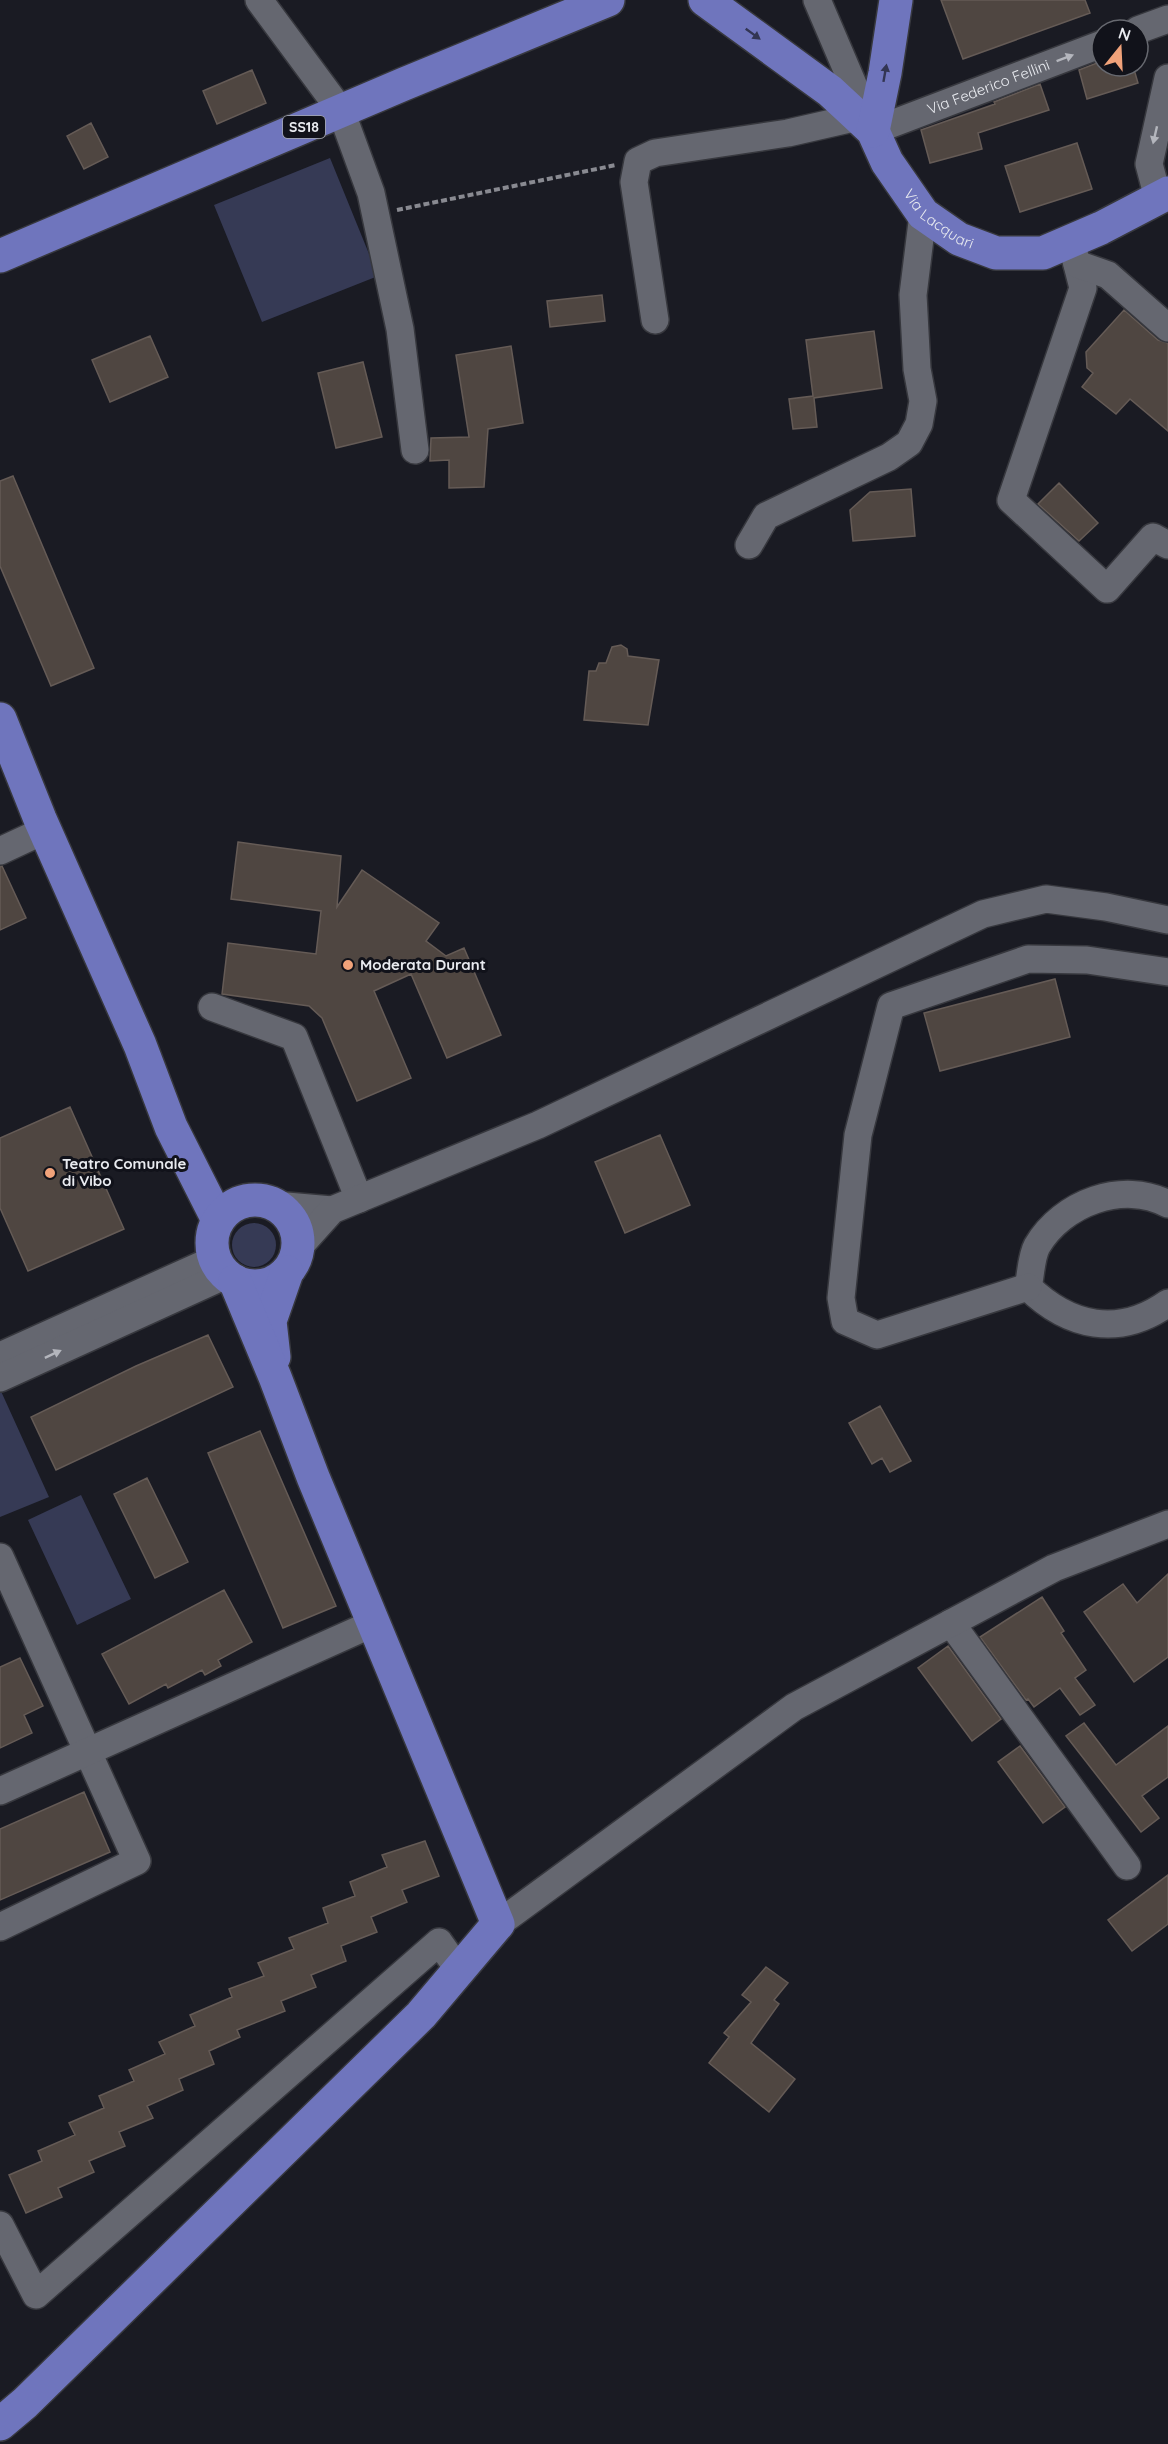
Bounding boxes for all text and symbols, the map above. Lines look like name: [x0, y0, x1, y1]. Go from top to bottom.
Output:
north arrow: [1090, 18, 1150, 78]
text: N: [1116, 22, 1133, 45]
one-way arrow: [744, 28, 760, 40]
one-way arrow: [1056, 53, 1074, 62]
street label: Via Federico Fellini: [924, 55, 1052, 119]
one-way arrow: [880, 64, 889, 83]
road number: SS18: [283, 116, 325, 138]
one-way arrow: [1150, 126, 1160, 144]
street label: Via Lacquari: [900, 185, 977, 253]
place label: Moderata Durant: [360, 955, 486, 974]
marker: Moderata Durant: [341, 958, 355, 972]
place label: Teatro Comunale di Vibo: [62, 1154, 186, 1190]
marker: Teatro Comunale di Vibo: [43, 1166, 57, 1180]
one-way arrow: [45, 1350, 62, 1359]

